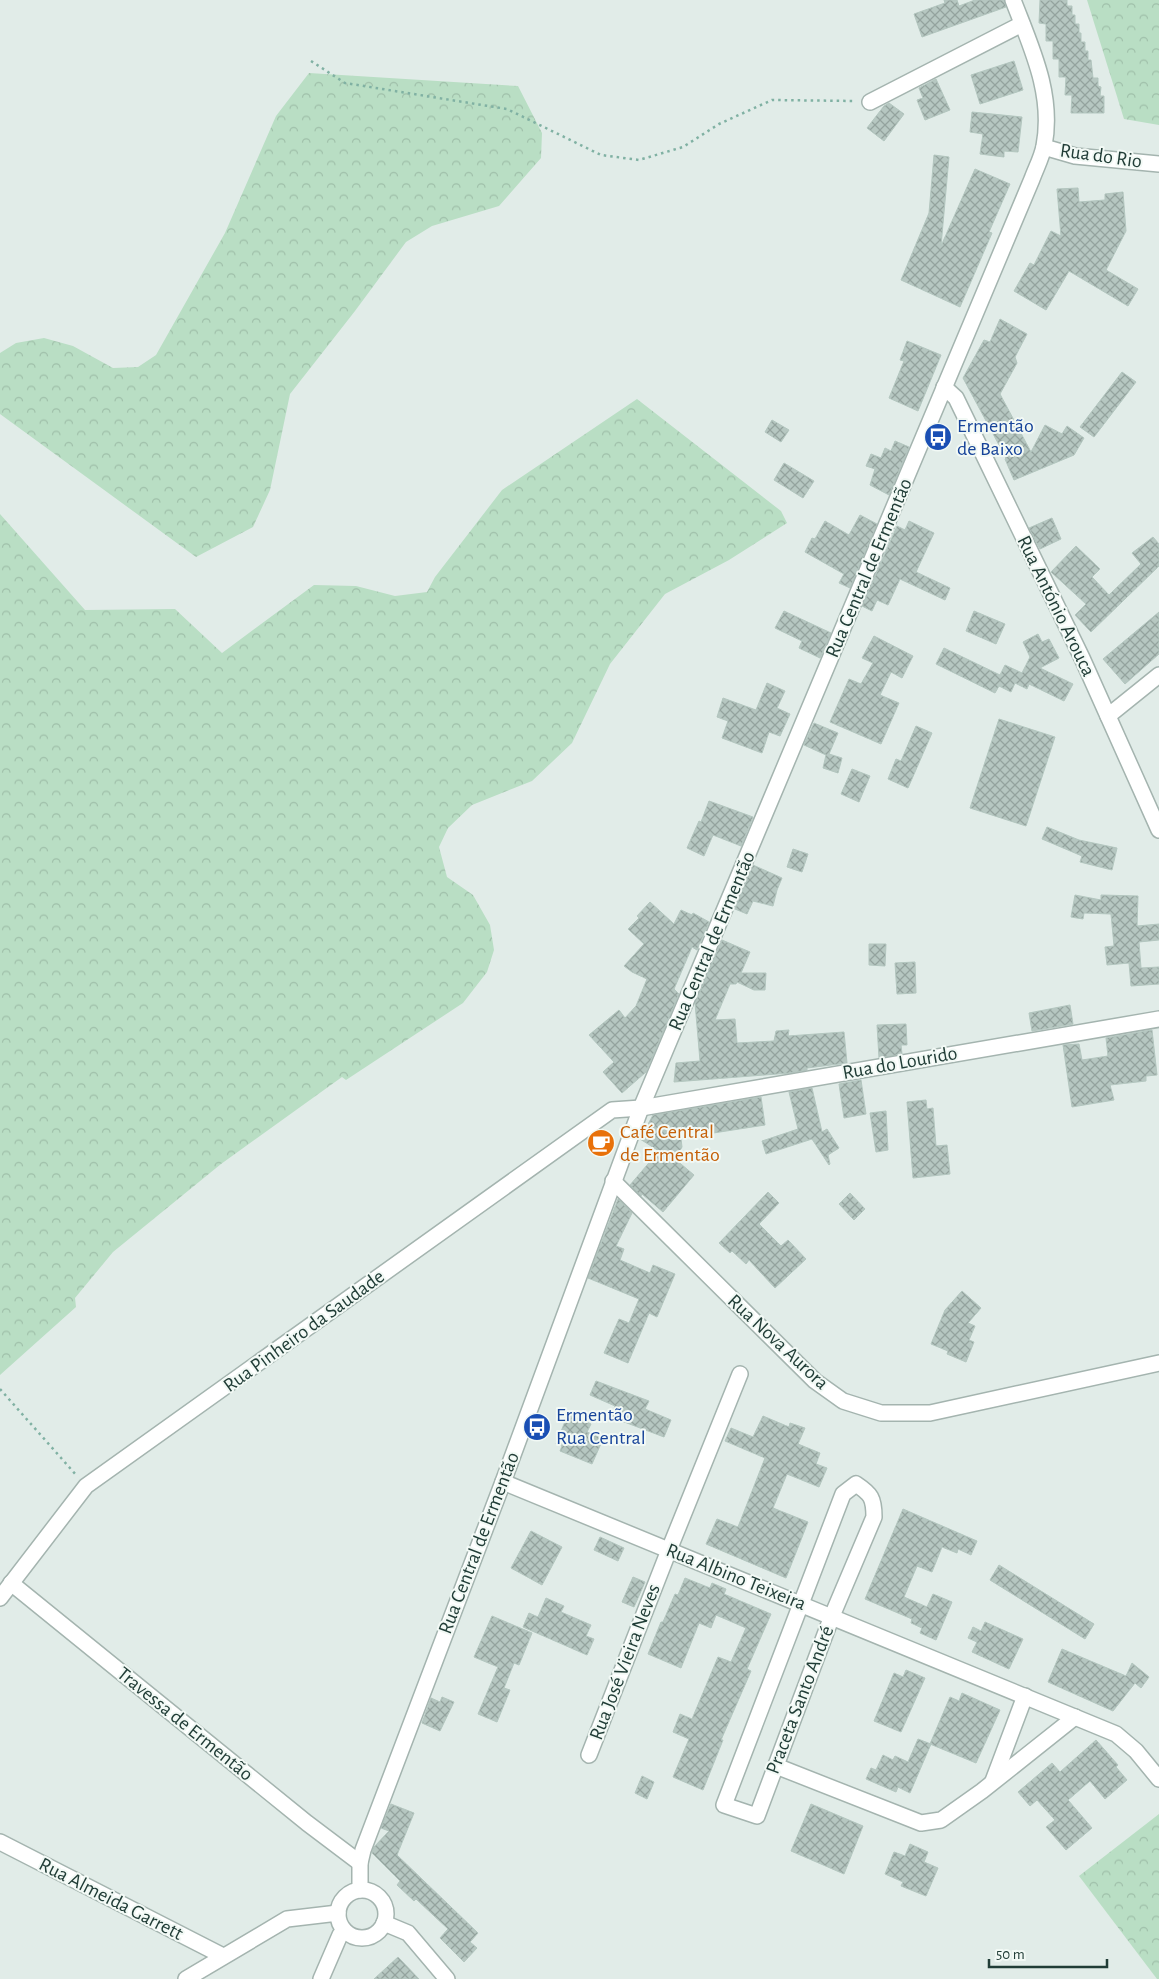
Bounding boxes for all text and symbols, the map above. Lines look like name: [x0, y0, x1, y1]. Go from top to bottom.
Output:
street label: Rua do Rio: [1059, 140, 1143, 172]
place label: Ermentão de Baixo: [957, 416, 1034, 459]
bus stop icon: Ermentão de Baixo: [923, 422, 953, 452]
street label: Rua Central de Ermentão: [822, 475, 916, 661]
street label: Rua António Arouca: [1013, 533, 1099, 679]
street label: Rua Central de Ermentão: [665, 848, 759, 1034]
street label: Rua do Lourido: [841, 1043, 959, 1083]
place label: Café Central de Ermentão: [620, 1122, 720, 1165]
cafe icon: Café Central de Ermentão: [586, 1128, 616, 1158]
street label: Rua Pinheiro da Saudade: [220, 1266, 388, 1396]
street label: Rua Nova Aurora: [724, 1290, 832, 1394]
place label: Ermentão Rua Central: [556, 1405, 646, 1448]
bus stop icon: Ermentão Rua Central: [522, 1412, 552, 1442]
street label: Rua Central de Ermentão: [435, 1449, 523, 1637]
street label: Rua Albino Teixeira: [663, 1540, 809, 1614]
street label: Rua José Vieira Neves: [586, 1581, 664, 1743]
street label: Praceta Santo André: [763, 1623, 837, 1777]
street label: Travessa de Ermentão: [113, 1663, 257, 1785]
street label: Rua Almeida Garrett: [36, 1854, 187, 1944]
scale bar: [989, 1936, 1106, 1968]
text: 50 m: [996, 1947, 1025, 1962]

